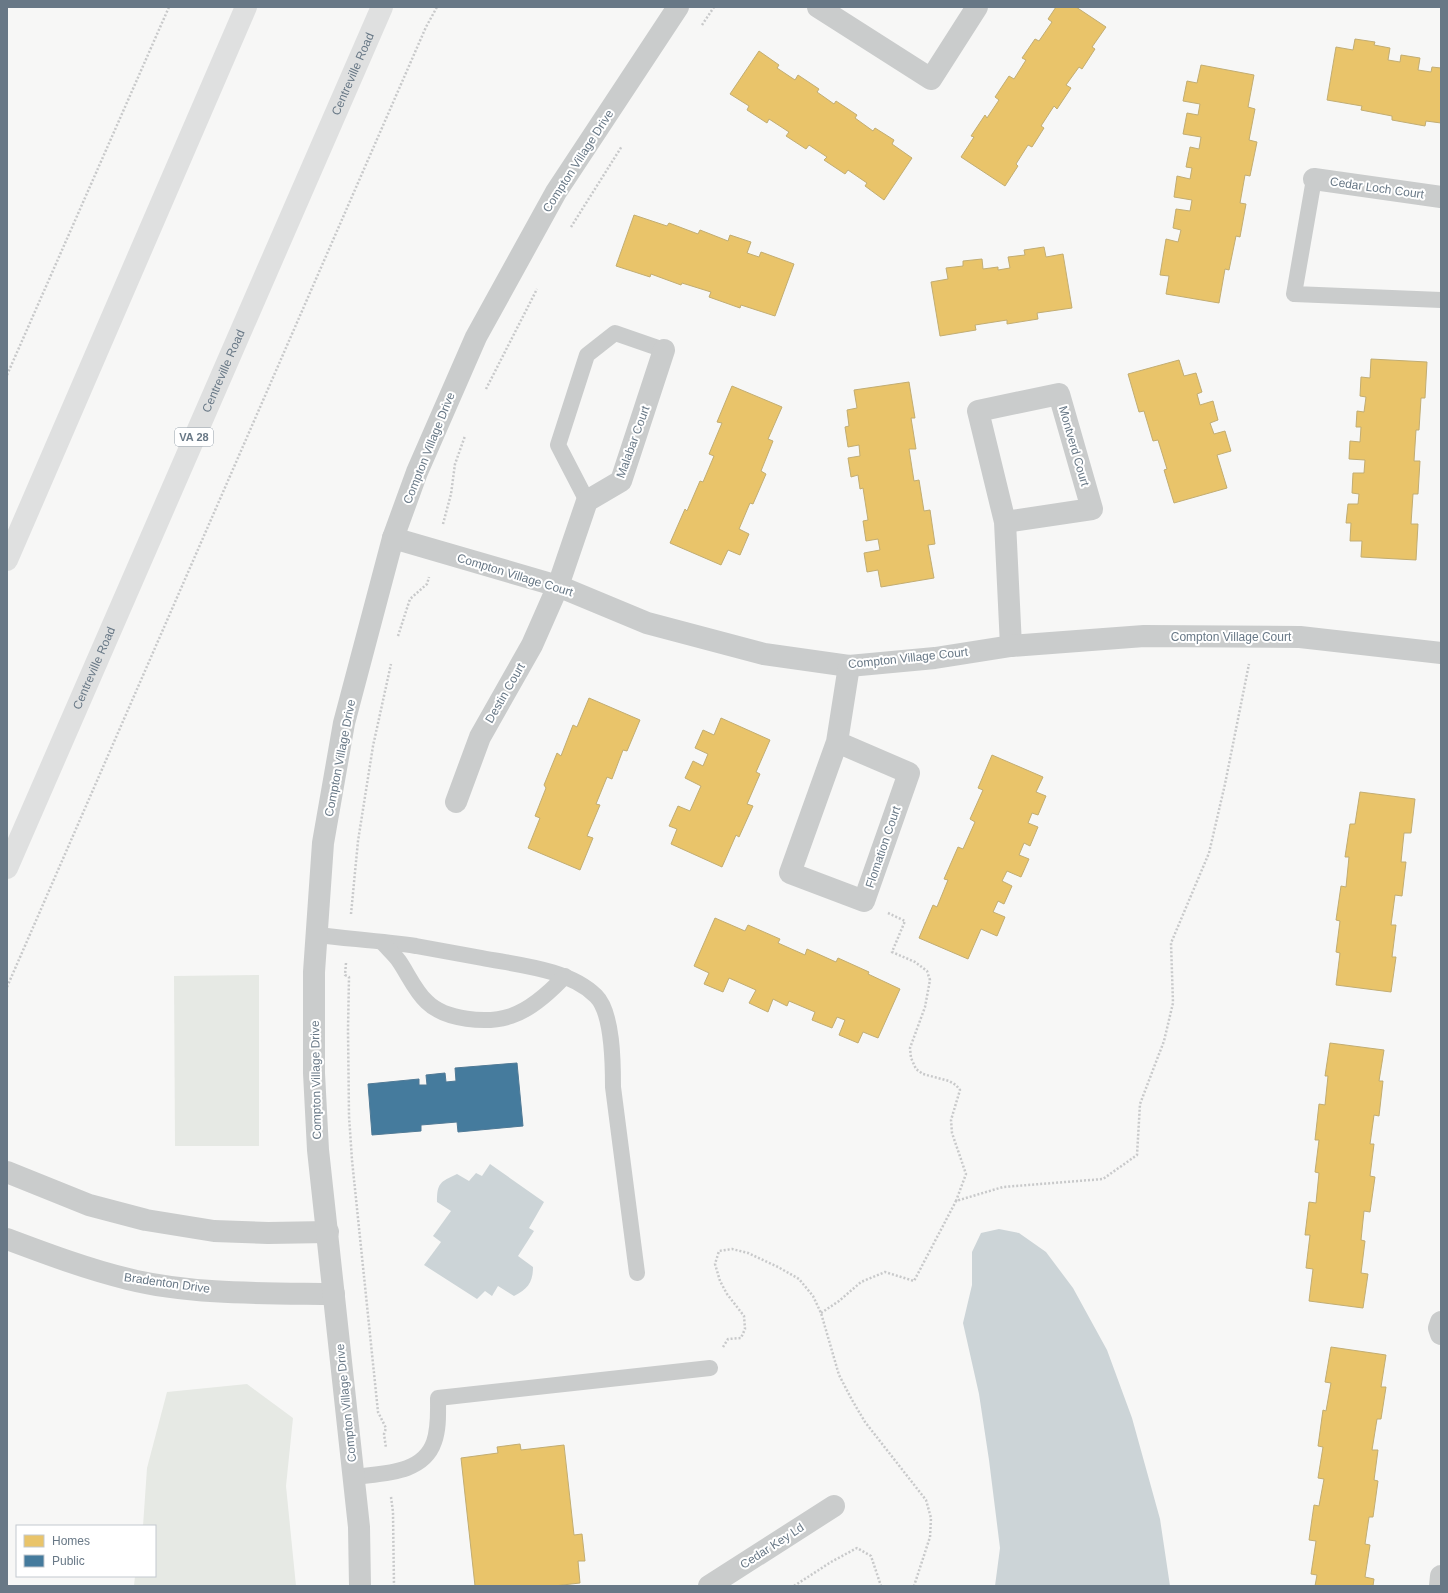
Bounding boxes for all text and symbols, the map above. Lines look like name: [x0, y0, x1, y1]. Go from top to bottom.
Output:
street label: Centreville Road: [329, 31, 377, 118]
street label: Compton Village Drive: [540, 107, 616, 215]
street label: Cedar Loch Court: [1329, 174, 1426, 202]
street label: Centreville Road: [199, 328, 248, 415]
street label: Compton Village Drive: [400, 390, 458, 506]
street label: Malabar Court: [613, 403, 653, 480]
street label: Montverd Court: [1056, 404, 1092, 488]
road number: VA 28: [175, 428, 213, 446]
street label: Compton Village Court: [455, 551, 575, 600]
street label: Centreville Road: [70, 625, 118, 712]
street label: Compton Village Court: [1171, 630, 1292, 644]
street label: Compton Village Court: [847, 645, 969, 671]
street label: Destin Court: [482, 660, 528, 725]
street label: Compton Village Drive: [322, 698, 358, 818]
street label: Flomation Court: [862, 804, 904, 890]
street label: Compton Village Drive: [308, 1020, 324, 1140]
street label: Bradenton Drive: [123, 1270, 211, 1296]
street label: Compton Village Drive: [333, 1343, 359, 1463]
street label: Cedar Key Ld: [737, 1520, 807, 1572]
legend: [16, 1525, 156, 1577]
text: Homes: [52, 1534, 90, 1548]
text: Public: [52, 1554, 85, 1568]

